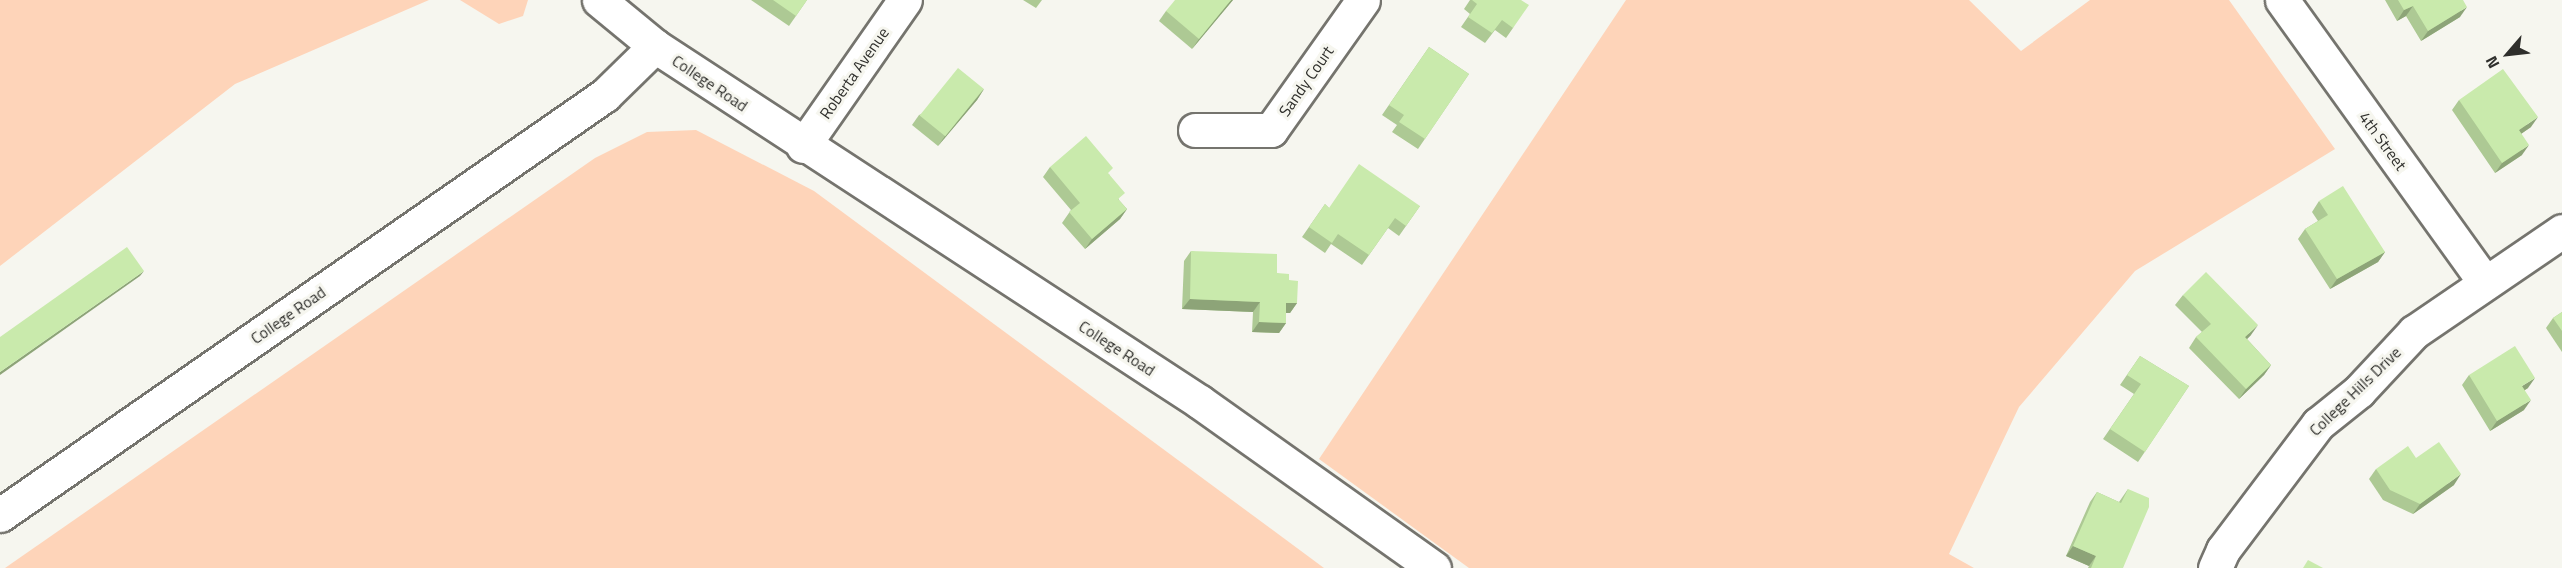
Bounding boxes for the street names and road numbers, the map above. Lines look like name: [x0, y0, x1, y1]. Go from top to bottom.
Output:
street label: Roberta Avenue: [815, 24, 893, 122]
street label: Sandy Court: [1275, 42, 1337, 120]
street label: College Road: [669, 51, 751, 115]
street label: 4th Street: [2355, 108, 2411, 174]
street label: College Road: [247, 282, 329, 348]
street label: College Road: [1075, 316, 1159, 380]
street label: College Hills Drive: [2305, 342, 2405, 440]

